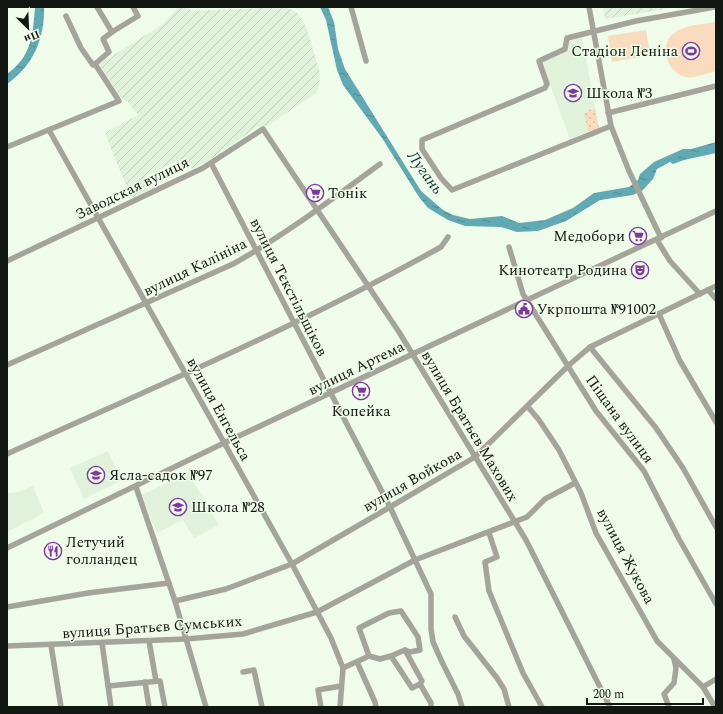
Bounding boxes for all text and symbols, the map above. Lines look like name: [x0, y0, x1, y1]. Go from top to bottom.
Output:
north arrow: [8, 8, 48, 48]
text: Пн: [21, 26, 43, 48]
place label: Стадіон Леніна: [571, 40, 679, 63]
sports icon: Стадіон Леніна: [681, 41, 701, 61]
place label: Школа №3: [586, 82, 653, 105]
school or university icon: Школа №3: [563, 83, 583, 103]
water label: Лугань: [400, 145, 449, 200]
street label: Заводская вулиця: [71, 151, 193, 226]
place label: Тонік: [328, 182, 367, 205]
supermarket icon: Тонік: [305, 183, 325, 203]
street label: вулиця Тєкстільщіков: [244, 214, 334, 361]
place label: Медобори: [553, 225, 625, 248]
supermarket icon: Медобори: [628, 226, 648, 246]
street label: вулиця Калініна: [139, 232, 252, 303]
place label: Кинотеатр Родина: [498, 259, 628, 282]
theatre icon: Кинотеатр Родина: [630, 260, 650, 280]
place label: Укрпошта №91002: [537, 298, 656, 321]
public building icon: Укрпошта №91002: [514, 299, 534, 319]
street label: вулиця Артема: [304, 335, 409, 402]
street label: вулиця Братьєв Махових: [415, 346, 524, 507]
street label: вулиця Енгельса: [181, 353, 257, 466]
street label: Піщана вулиця: [579, 370, 660, 468]
supermarket icon: Копейка: [351, 381, 371, 401]
place label: Копейка: [331, 400, 391, 423]
street label: вулиця Войкова: [358, 442, 467, 518]
place label: Ясла-садок №97: [109, 464, 213, 487]
school or university icon: Ясла-садок №97: [86, 465, 106, 485]
place label: Школа №28: [191, 496, 265, 519]
school or university icon: Школа №28: [168, 497, 188, 517]
street label: вулиця Жукова: [591, 504, 661, 609]
place label: Летучий голландец: [66, 531, 138, 571]
restaurant icon: Летучий голландец: [43, 541, 63, 561]
street label: вулиця Братьєв Сумських: [61, 610, 243, 645]
scale bar: [587, 680, 703, 706]
text: 200 m: [593, 685, 624, 704]

